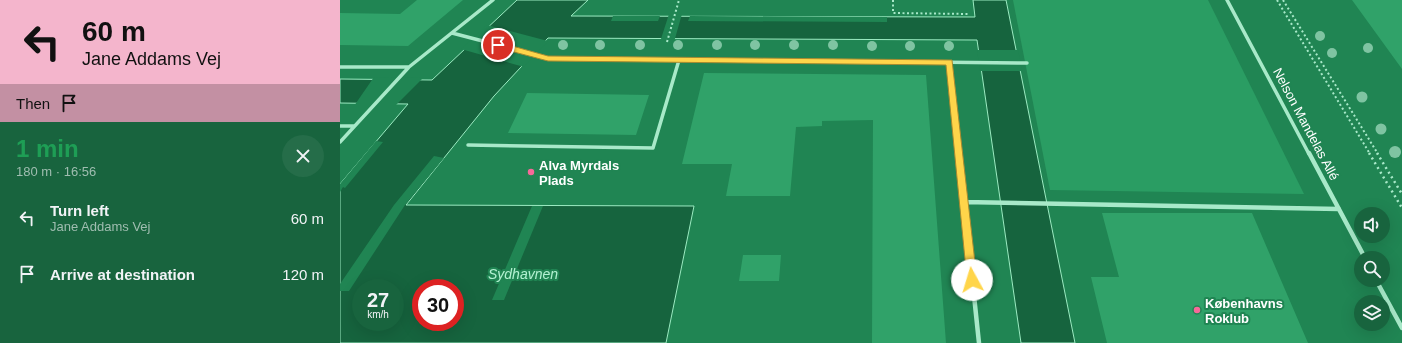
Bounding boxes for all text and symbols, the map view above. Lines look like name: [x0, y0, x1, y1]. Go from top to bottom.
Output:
icon: left: [16, 16, 68, 68]
text: 60 m: [82, 16, 146, 47]
pin: [481, 28, 515, 62]
icon: arrive: [487, 34, 509, 56]
text: Jane Addams Vej: [82, 49, 221, 69]
street label: Nelson Mandelas Allé: [1270, 65, 1342, 183]
icon: arrive: [58, 92, 80, 114]
text: Then: [16, 95, 50, 112]
text: 1 min: [16, 135, 79, 162]
button: close: [282, 135, 324, 177]
place label: Alva Myrdals Plads: [539, 158, 619, 188]
text: 180 m · 16:56: [16, 164, 96, 179]
marker: Alva Myrdals Plads: [526, 167, 536, 177]
text: Turn left: [50, 202, 109, 219]
icon: left: [16, 207, 38, 229]
map controls: [1354, 207, 1390, 331]
button: sound: [1354, 207, 1390, 243]
text: 60 m: [291, 210, 324, 227]
text: Jane Addams Vej: [50, 219, 150, 234]
button: search: [1354, 251, 1390, 287]
position arrow: [951, 259, 993, 301]
icon: arrive: [16, 263, 38, 285]
text: Arrive at destination: [50, 266, 195, 283]
text: 120 m: [282, 266, 324, 283]
water label: Sydhavnen: [488, 266, 558, 282]
speed limit sign: 30: [412, 279, 464, 331]
text: 27: [367, 289, 389, 311]
button: layers: [1354, 295, 1390, 331]
place label: Københavns Roklub: [1205, 296, 1283, 326]
marker: Københavns Roklub: [1192, 305, 1202, 315]
text: km/h: [367, 309, 389, 320]

